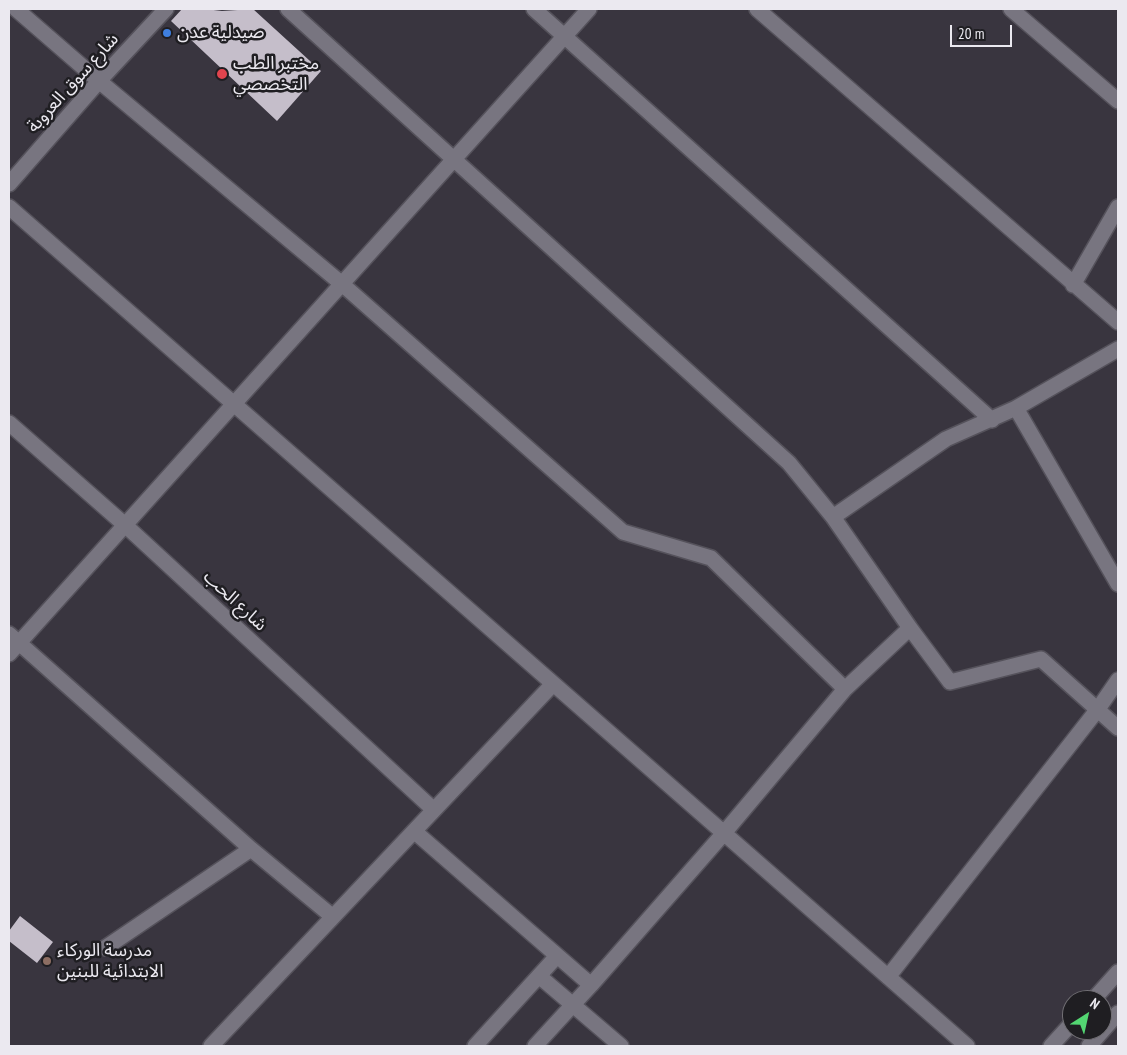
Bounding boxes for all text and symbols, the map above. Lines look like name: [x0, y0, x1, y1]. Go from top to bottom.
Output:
scale bar: [952, 15, 1014, 47]
place label: صيدلية عدن: [177, 22, 264, 44]
text: 20 m: [958, 24, 984, 43]
marker: صيدلية عدن: [161, 27, 173, 39]
street label: شارع سوق العروبة: [23, 29, 123, 137]
place label: مختبر الطب التخصصي: [233, 53, 319, 96]
marker: مختبر الطب التخصصي: [215, 67, 229, 81]
street label: شارع الحب: [199, 566, 271, 636]
place label: مدرسة الوركاء الابتدائية للبنين: [57, 940, 164, 982]
marker: مدرسة الوركاء الابتدائية للبنين: [41, 955, 53, 967]
north arrow: [1062, 990, 1112, 1040]
text: N: [1087, 994, 1103, 1013]

